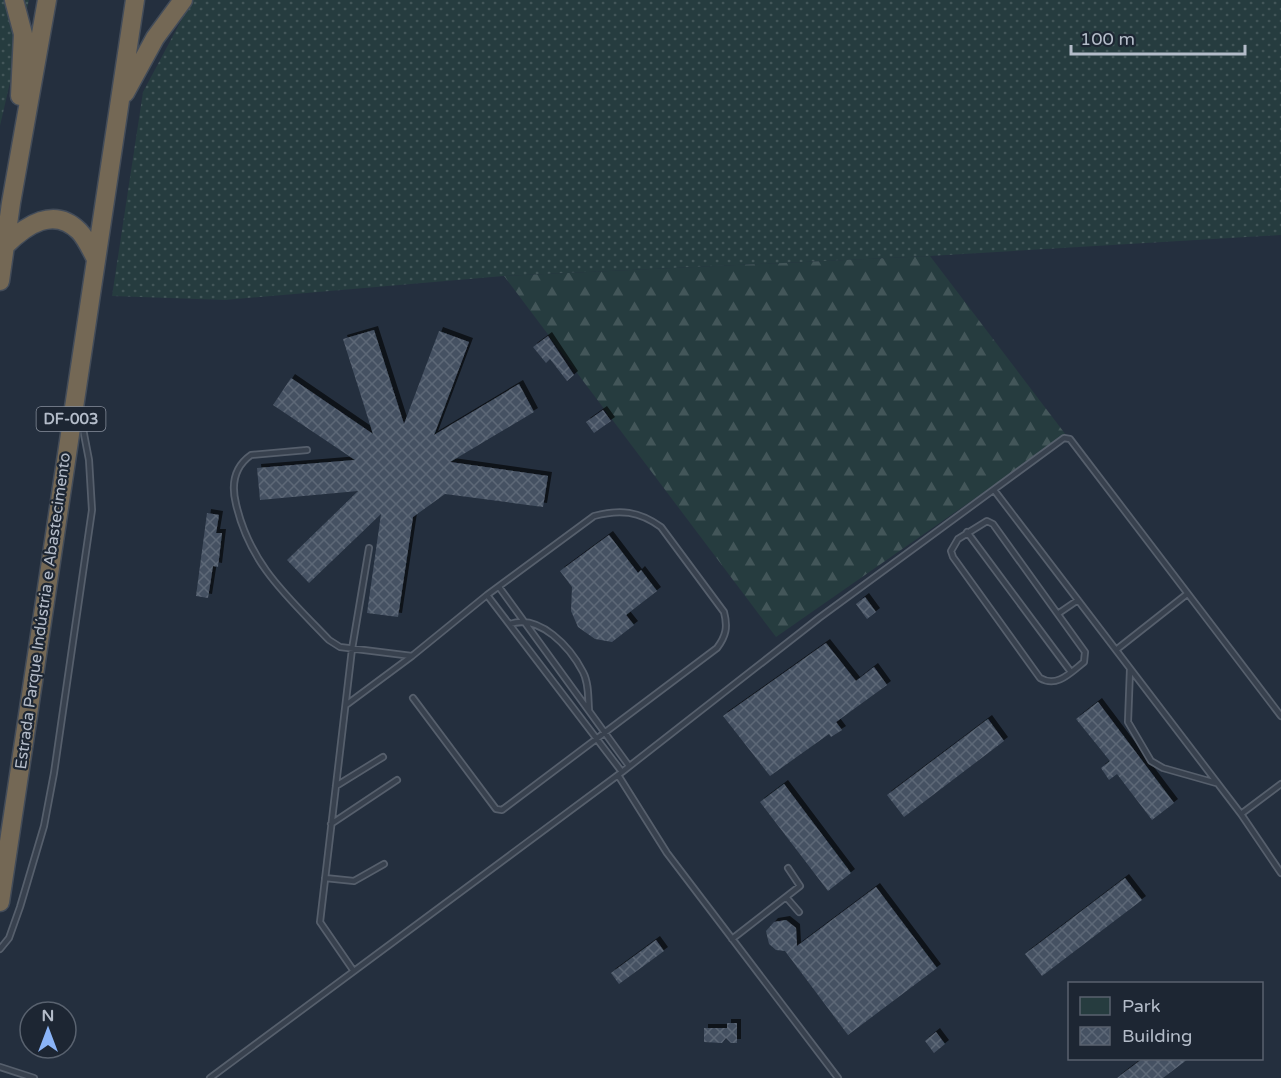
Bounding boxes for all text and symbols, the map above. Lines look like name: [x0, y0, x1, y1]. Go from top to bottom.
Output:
scale bar: [1071, 18, 1245, 56]
text: 100 m: [1080, 28, 1135, 50]
road number: DF-003: [36, 407, 106, 431]
street label: Estrada Parque Indústria e Abastecimento: [11, 451, 75, 771]
legend: [1068, 982, 1263, 1060]
text: Park: [1122, 995, 1161, 1017]
north arrow: [18, 1000, 78, 1060]
text: N: [42, 1006, 54, 1026]
text: Building: [1122, 1025, 1192, 1047]

